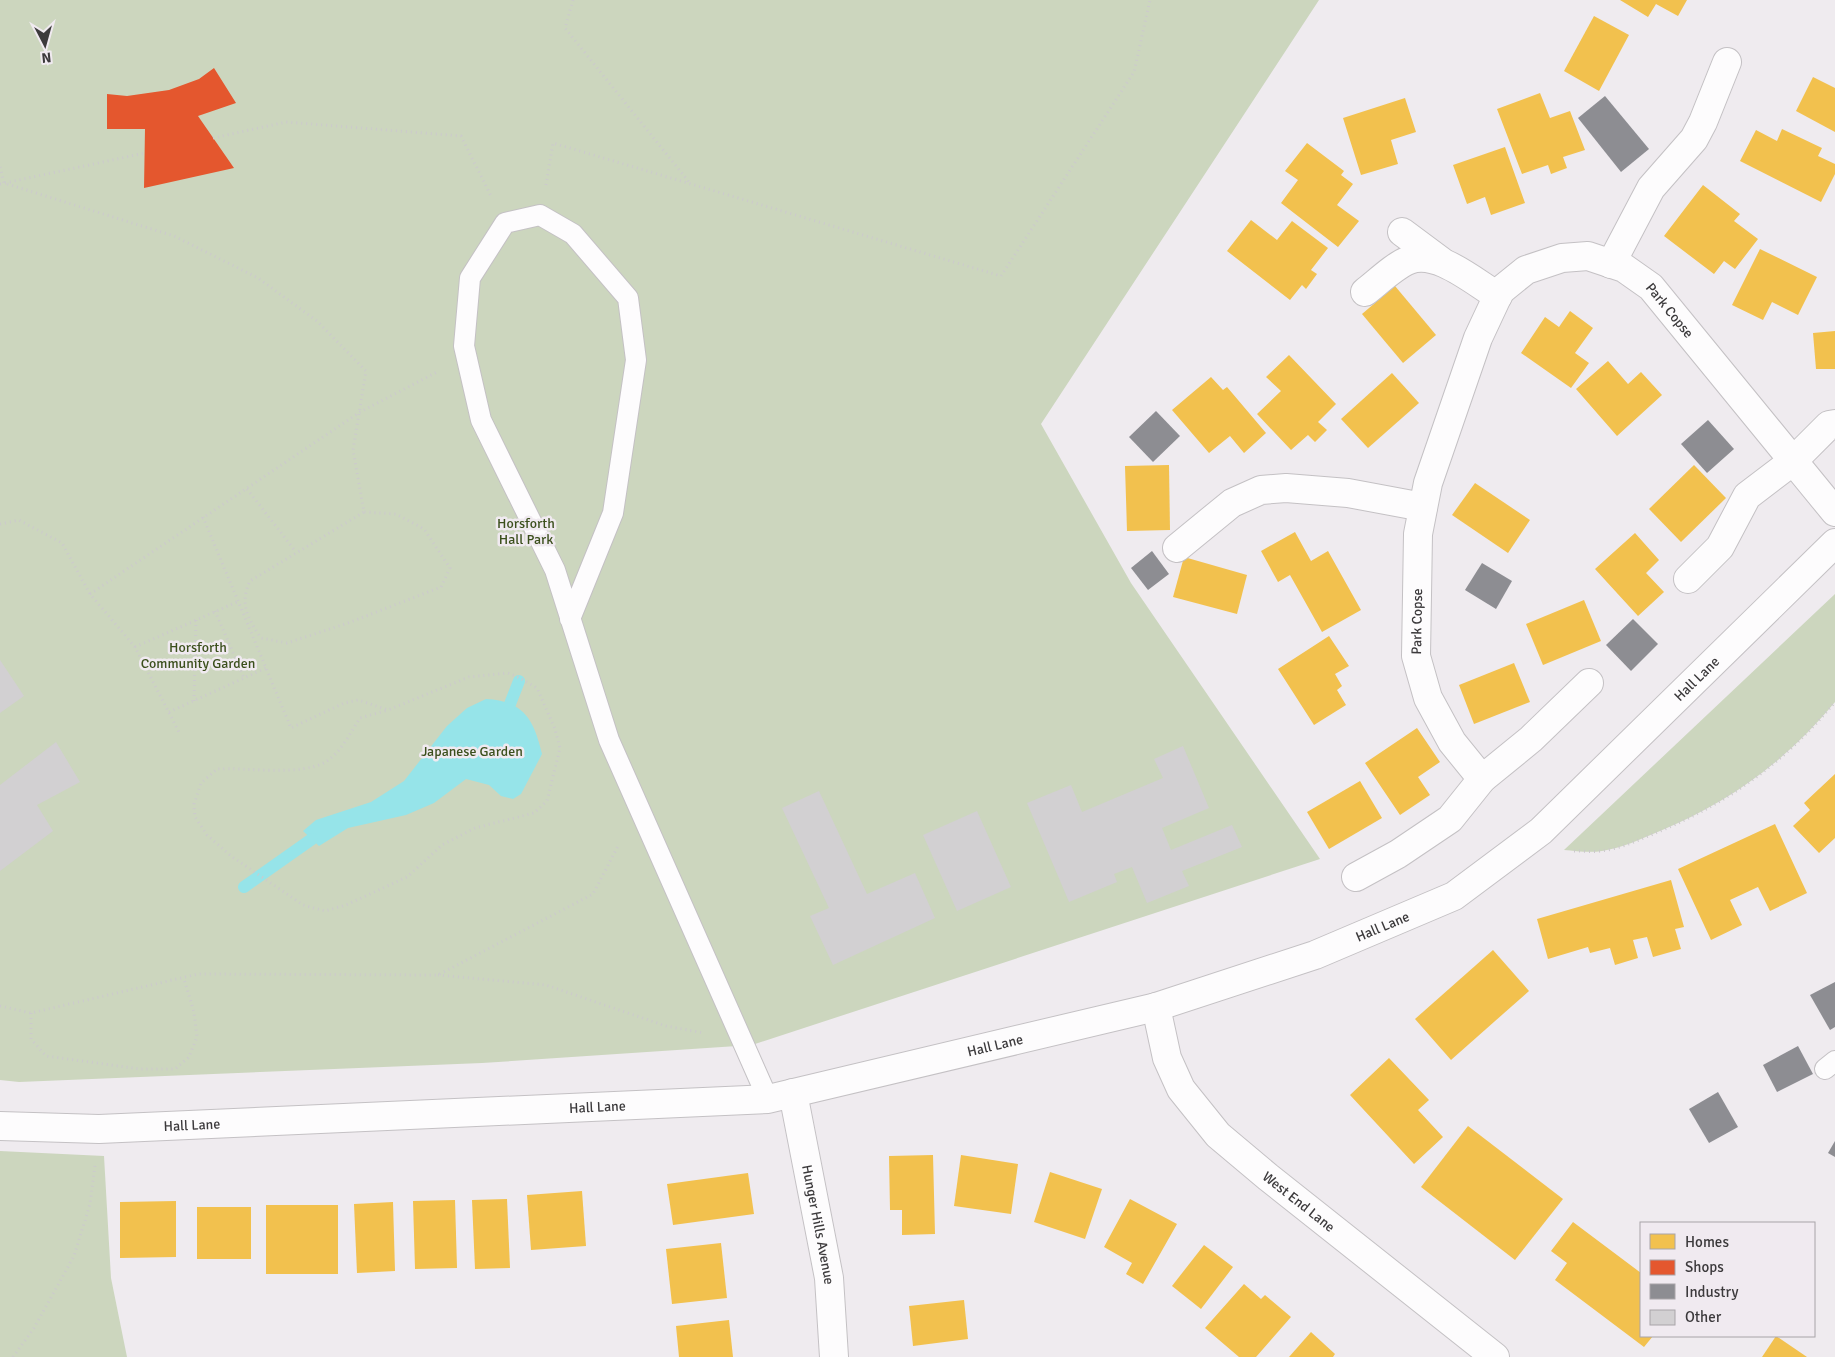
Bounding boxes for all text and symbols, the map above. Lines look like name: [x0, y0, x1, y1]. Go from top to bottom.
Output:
north arrow: [20, 20, 70, 70]
text: N: [41, 48, 52, 66]
street label: Park Copse: [1642, 279, 1697, 341]
park label: Horsforth Hall Park: [497, 515, 555, 548]
street label: Park Copse: [1408, 588, 1426, 655]
park label: Horsforth Community Garden: [141, 639, 255, 672]
street label: Hall Lane: [1671, 653, 1723, 705]
park label: Japanese Garden: [421, 743, 523, 760]
street label: Hall Lane: [1353, 908, 1412, 946]
street label: Hall Lane: [966, 1031, 1025, 1060]
street label: Hall Lane: [569, 1097, 626, 1117]
street label: Hall Lane: [163, 1116, 221, 1135]
street label: Hunger Hills Avenue: [798, 1163, 837, 1285]
street label: West End Lane: [1259, 1168, 1338, 1236]
legend: [1640, 1222, 1815, 1337]
text: Homes: [1685, 1233, 1729, 1251]
text: Shops: [1685, 1258, 1724, 1276]
text: Industry: [1685, 1283, 1738, 1301]
text: Other: [1685, 1308, 1722, 1326]

